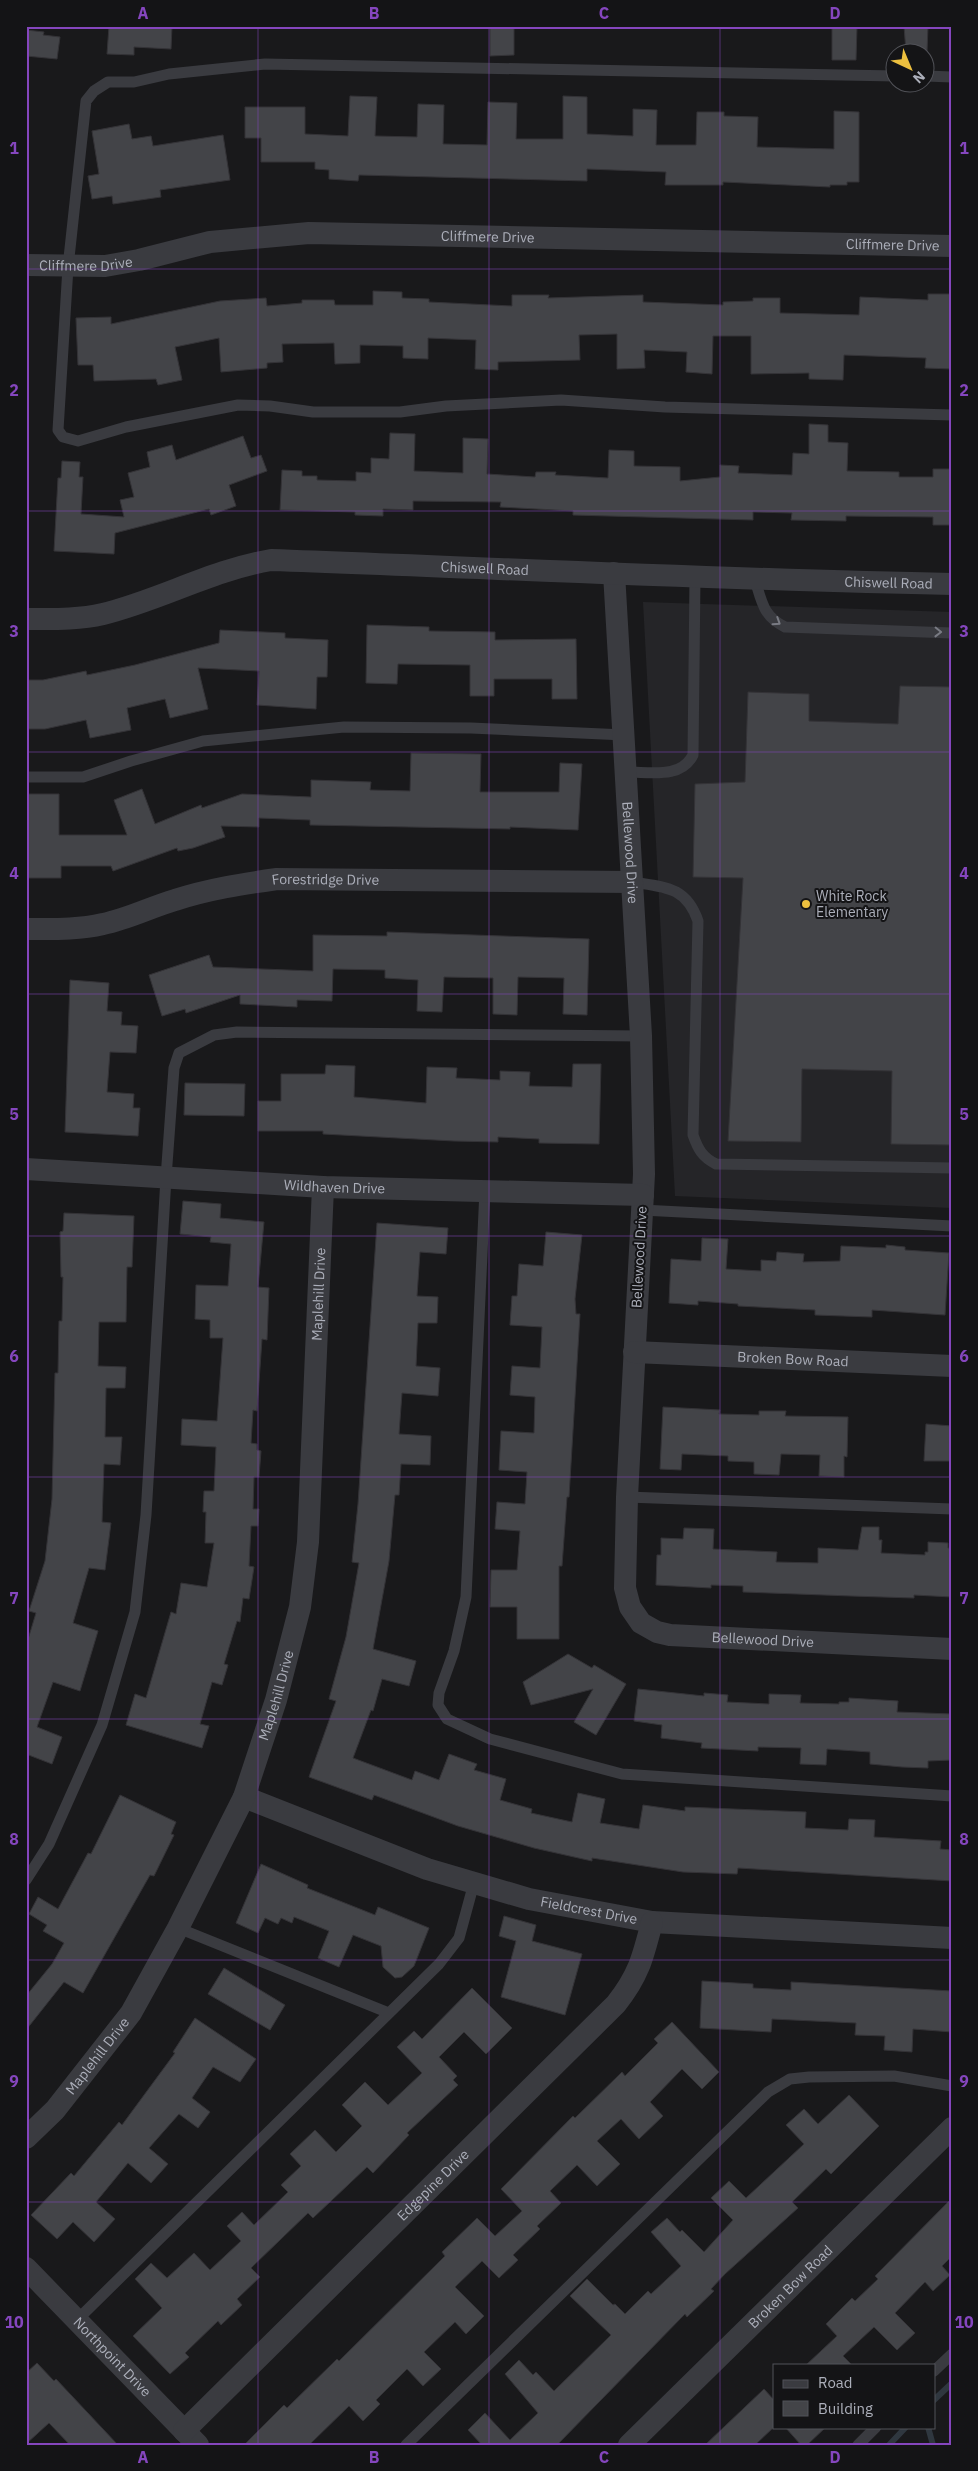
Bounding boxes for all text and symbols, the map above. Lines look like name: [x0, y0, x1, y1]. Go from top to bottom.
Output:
text: A: [138, 3, 149, 23]
text: B: [369, 3, 380, 23]
text: C: [599, 3, 609, 23]
text: D: [829, 3, 841, 23]
north arrow: [886, 42, 936, 92]
text: N: [909, 67, 929, 87]
text: 1: [9, 138, 19, 158]
text: 1: [959, 138, 969, 158]
street label: Cliffmere Drive: [441, 227, 535, 247]
street label: Cliffmere Drive: [846, 235, 940, 255]
street label: Cliffmere Drive: [39, 252, 134, 275]
text: 2: [9, 380, 19, 400]
text: 2: [959, 380, 969, 400]
street label: Chiswell Road: [440, 558, 529, 579]
street label: Chiswell Road: [844, 573, 933, 593]
one-way arrow: [771, 616, 781, 625]
text: 3: [9, 621, 19, 641]
text: 3: [959, 621, 969, 641]
one-way arrow: [934, 627, 942, 638]
street label: Bellewood Drive: [618, 801, 642, 904]
text: 4: [9, 863, 19, 883]
text: 4: [959, 863, 969, 883]
street label: Forestridge Drive: [271, 870, 379, 889]
place label: White Rock Elementary: [816, 887, 888, 921]
marker: White Rock Elementary: [800, 898, 812, 910]
text: 5: [9, 1104, 19, 1124]
text: 5: [959, 1104, 969, 1124]
street label: Wildhaven Drive: [283, 1176, 386, 1198]
street label: Bellewood Drive: [627, 1205, 651, 1309]
street label: Maplehill Drive: [308, 1247, 329, 1341]
text: 6: [9, 1346, 19, 1366]
text: 6: [959, 1346, 969, 1366]
street label: Broken Bow Road: [737, 1348, 849, 1370]
text: 7: [9, 1588, 19, 1608]
text: 7: [959, 1588, 969, 1608]
street label: Bellewood Drive: [711, 1628, 815, 1651]
street label: Maplehill Drive: [254, 1648, 298, 1743]
text: 8: [9, 1829, 19, 1849]
text: 8: [959, 1829, 969, 1849]
street label: Fieldcrest Drive: [539, 1892, 639, 1928]
street label: Maplehill Drive: [61, 2013, 133, 2098]
text: 9: [9, 2071, 19, 2091]
text: 9: [959, 2071, 969, 2091]
street label: Edgepine Drive: [393, 2145, 473, 2224]
street label: Broken Bow Road: [744, 2241, 836, 2332]
text: 10: [4, 2312, 24, 2332]
text: 10: [954, 2312, 974, 2332]
street label: Northpoint Drive: [70, 2313, 155, 2401]
legend: [773, 2364, 936, 2428]
text: Road: [818, 2373, 853, 2392]
text: Building: [818, 2399, 873, 2418]
text: A: [138, 2447, 149, 2467]
text: B: [369, 2447, 380, 2467]
text: C: [599, 2447, 609, 2467]
text: D: [829, 2447, 841, 2467]

